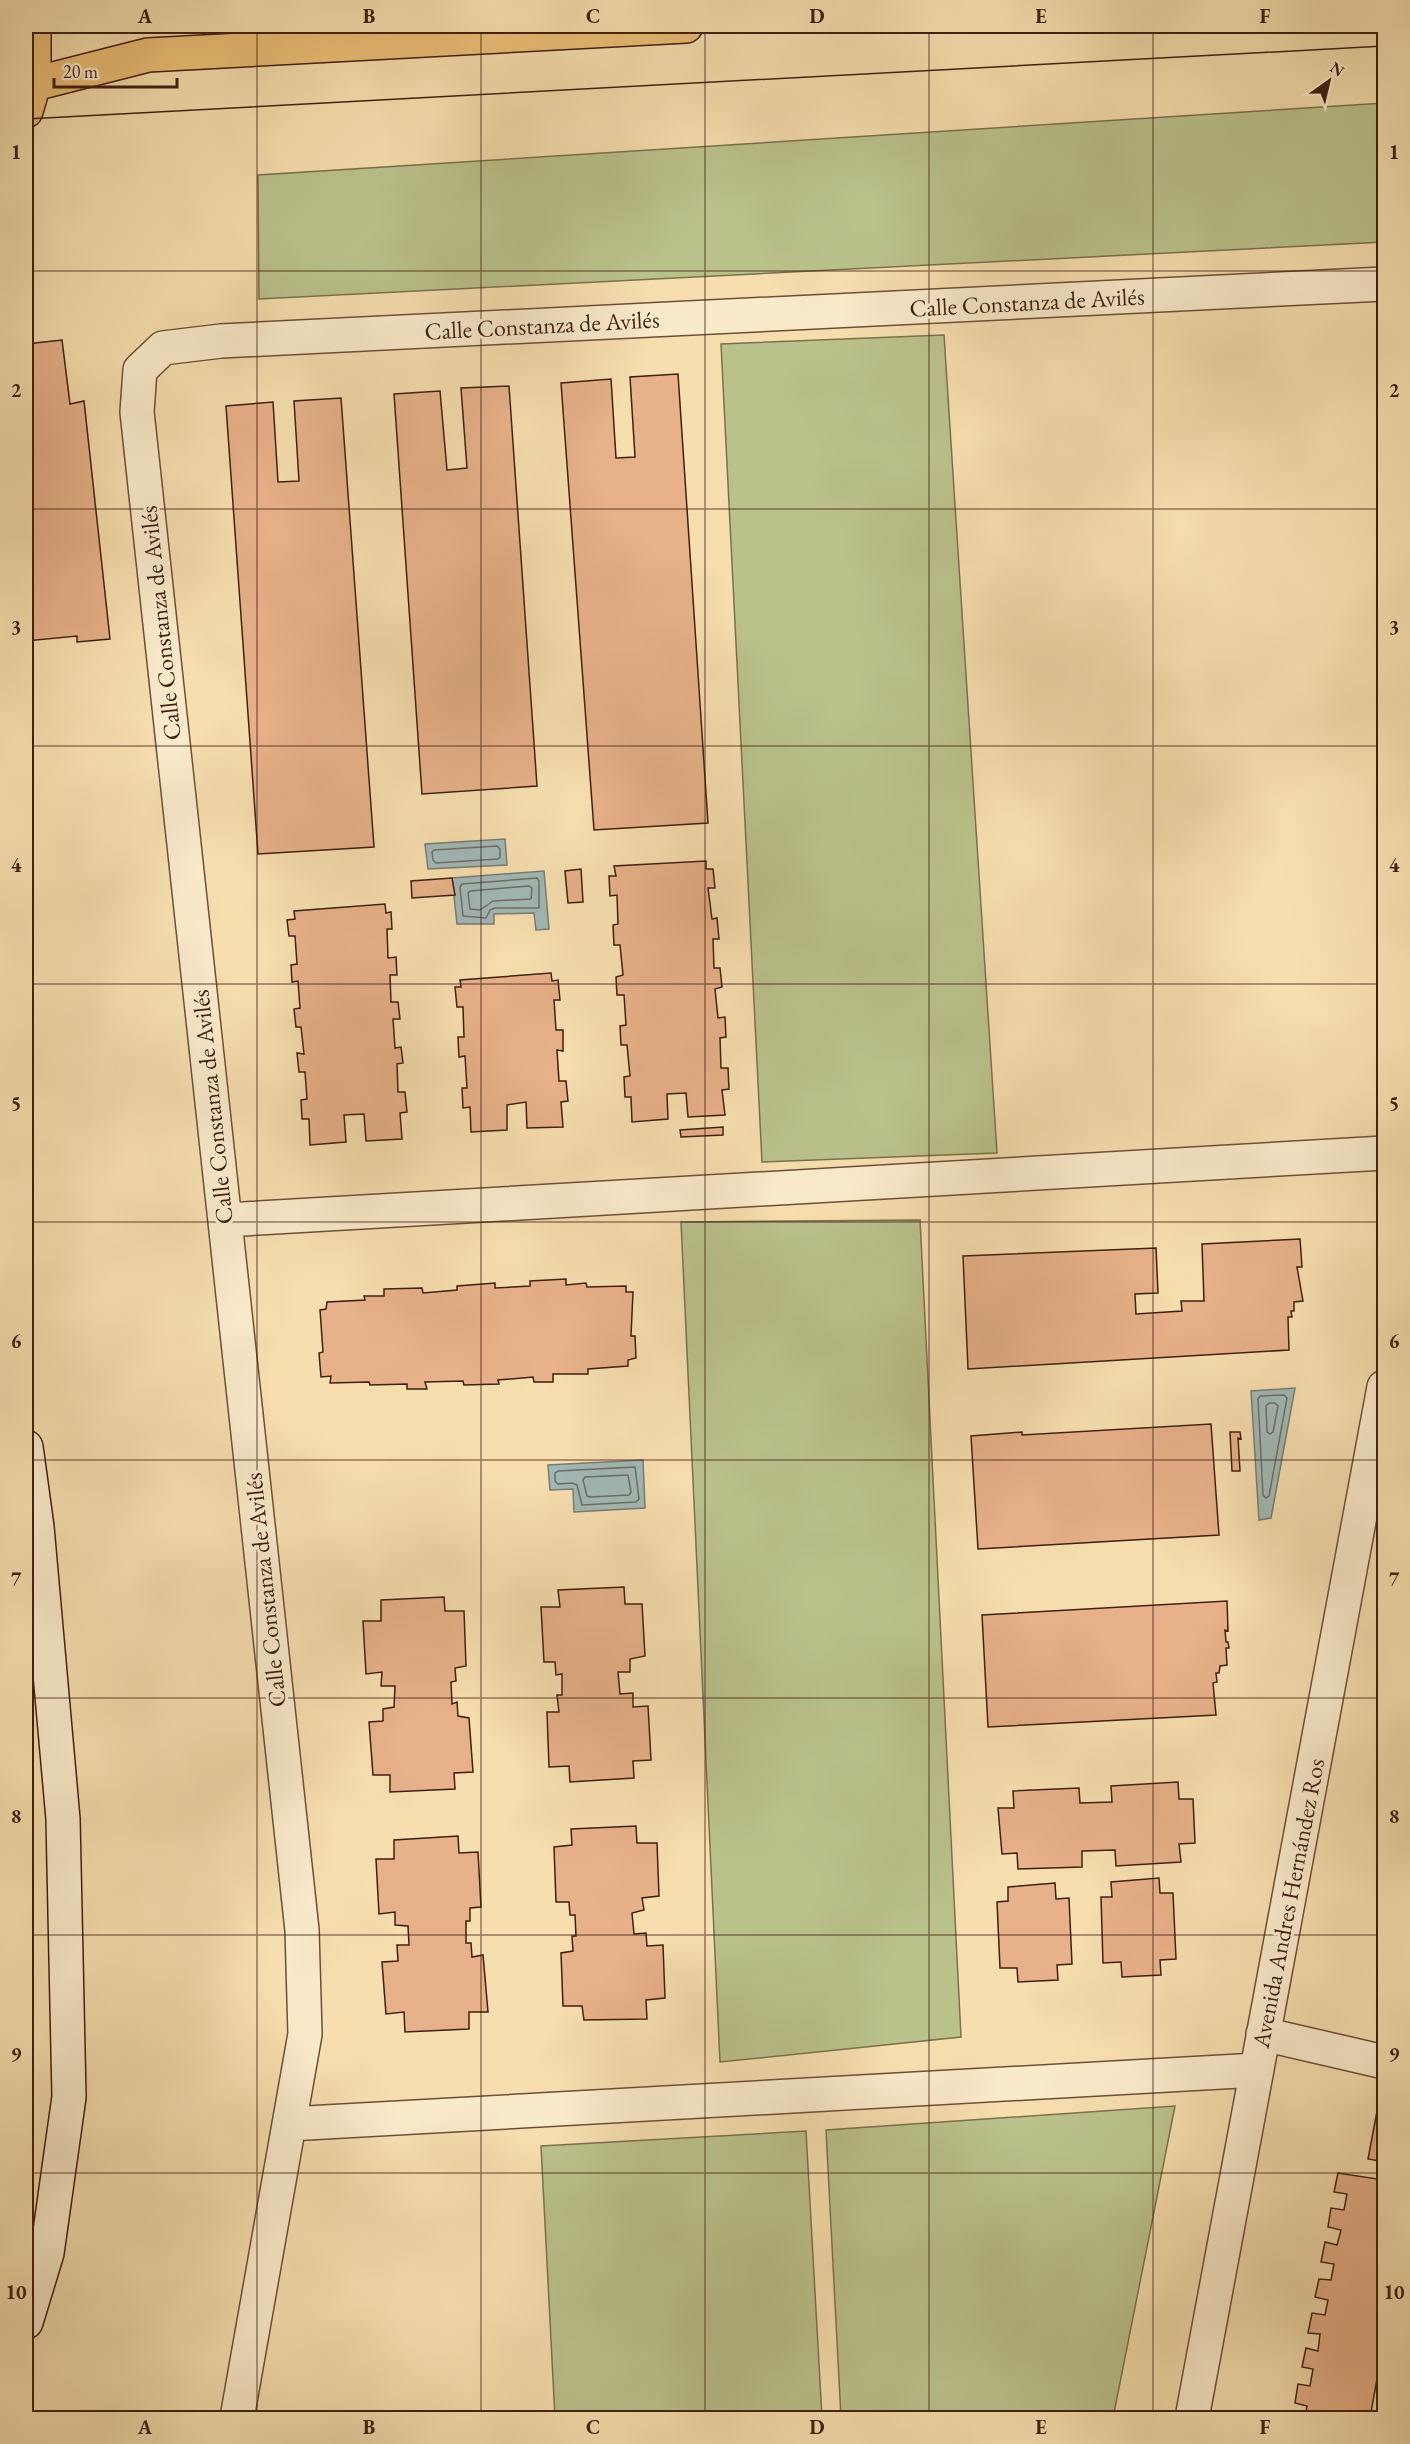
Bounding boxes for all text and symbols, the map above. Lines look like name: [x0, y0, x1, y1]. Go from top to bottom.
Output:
text: A: [137, 3, 153, 29]
text: B: [363, 3, 375, 29]
text: C: [586, 3, 600, 29]
text: D: [809, 3, 825, 29]
text: E: [1035, 3, 1047, 29]
text: F: [1260, 3, 1271, 29]
scale bar: [54, 51, 177, 89]
north arrow: [1299, 51, 1359, 111]
text: N: [1326, 57, 1348, 81]
text: 20 m: [63, 60, 98, 83]
text: 1: [11, 139, 21, 165]
text: 1: [1389, 139, 1399, 165]
street label: Calle Constanza de Avilés: [909, 280, 1145, 324]
street label: Calle Constanza de Avilés: [424, 303, 660, 347]
text: 2: [11, 377, 22, 403]
text: 2: [1389, 377, 1400, 403]
street label: Calle Constanza de Avilés: [132, 504, 188, 742]
text: 3: [11, 614, 21, 640]
text: 3: [1389, 614, 1399, 640]
text: 4: [11, 852, 22, 878]
text: 4: [1389, 852, 1400, 878]
street label: Calle Constanza de Avilés: [184, 988, 240, 1226]
text: 5: [11, 1090, 21, 1116]
text: 5: [1389, 1090, 1399, 1116]
text: 6: [11, 1328, 22, 1354]
text: 6: [1389, 1328, 1400, 1354]
street label: Calle Constanza de Avilés: [237, 1471, 293, 1709]
text: 7: [11, 1566, 22, 1592]
text: 7: [1389, 1566, 1400, 1592]
street label: Avenida Andres Hernández Ros: [1245, 1756, 1331, 2051]
text: 8: [11, 1803, 21, 1829]
text: 8: [1389, 1803, 1399, 1829]
text: 9: [11, 2041, 22, 2067]
text: 9: [1389, 2041, 1400, 2067]
text: 10: [5, 2279, 27, 2305]
text: 10: [1383, 2279, 1405, 2305]
text: A: [137, 2414, 153, 2440]
text: B: [363, 2414, 375, 2440]
text: C: [586, 2414, 600, 2440]
text: D: [809, 2414, 825, 2440]
text: E: [1035, 2414, 1047, 2440]
text: F: [1260, 2414, 1271, 2440]

